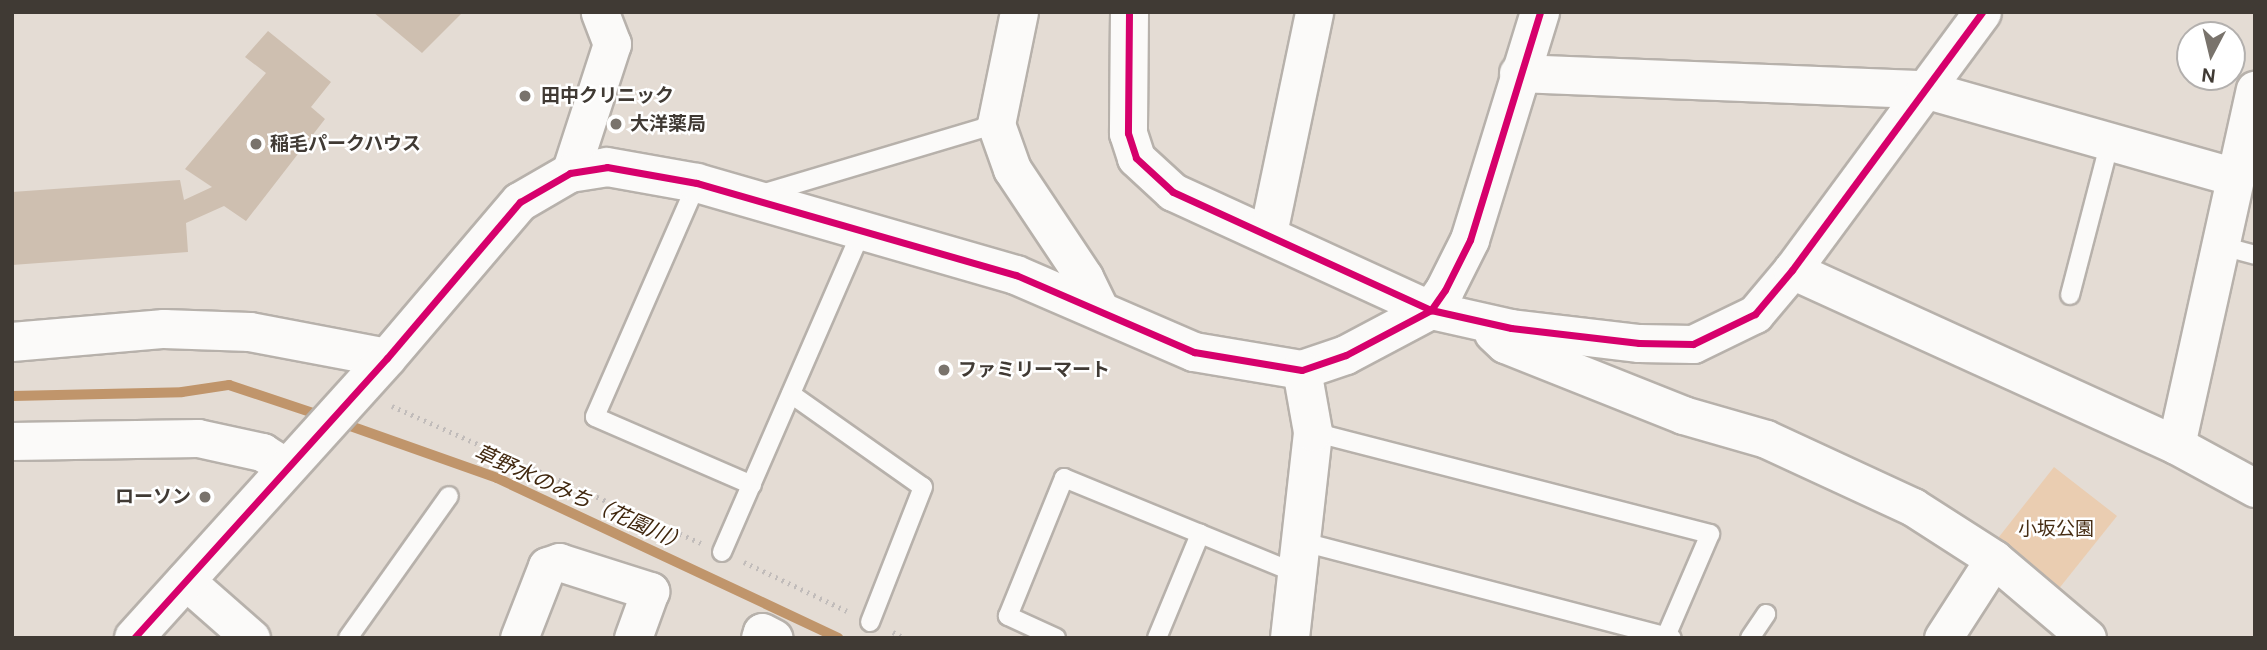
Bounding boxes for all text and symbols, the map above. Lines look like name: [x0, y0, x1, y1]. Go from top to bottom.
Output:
north arrow: [2176, 21, 2246, 91]
text: N: [2200, 62, 2217, 89]
place label: 田中クリニック: [541, 85, 674, 107]
marker: 田中クリニック: [515, 86, 535, 106]
place label: 大洋薬局: [630, 113, 706, 135]
marker: 大洋薬局: [608, 116, 624, 132]
place label: 稲毛パークハウス: [270, 133, 422, 155]
marker: 稲毛パークハウス: [248, 136, 264, 152]
place label: ファミリーマート: [958, 359, 1110, 381]
marker: ファミリーマート: [936, 362, 952, 378]
water label: 草野水のみち（花園川）: [470, 440, 692, 556]
place label: ローソン: [115, 486, 191, 508]
marker: ローソン: [197, 489, 213, 505]
park label: 小坂公園: [2018, 518, 2094, 540]

